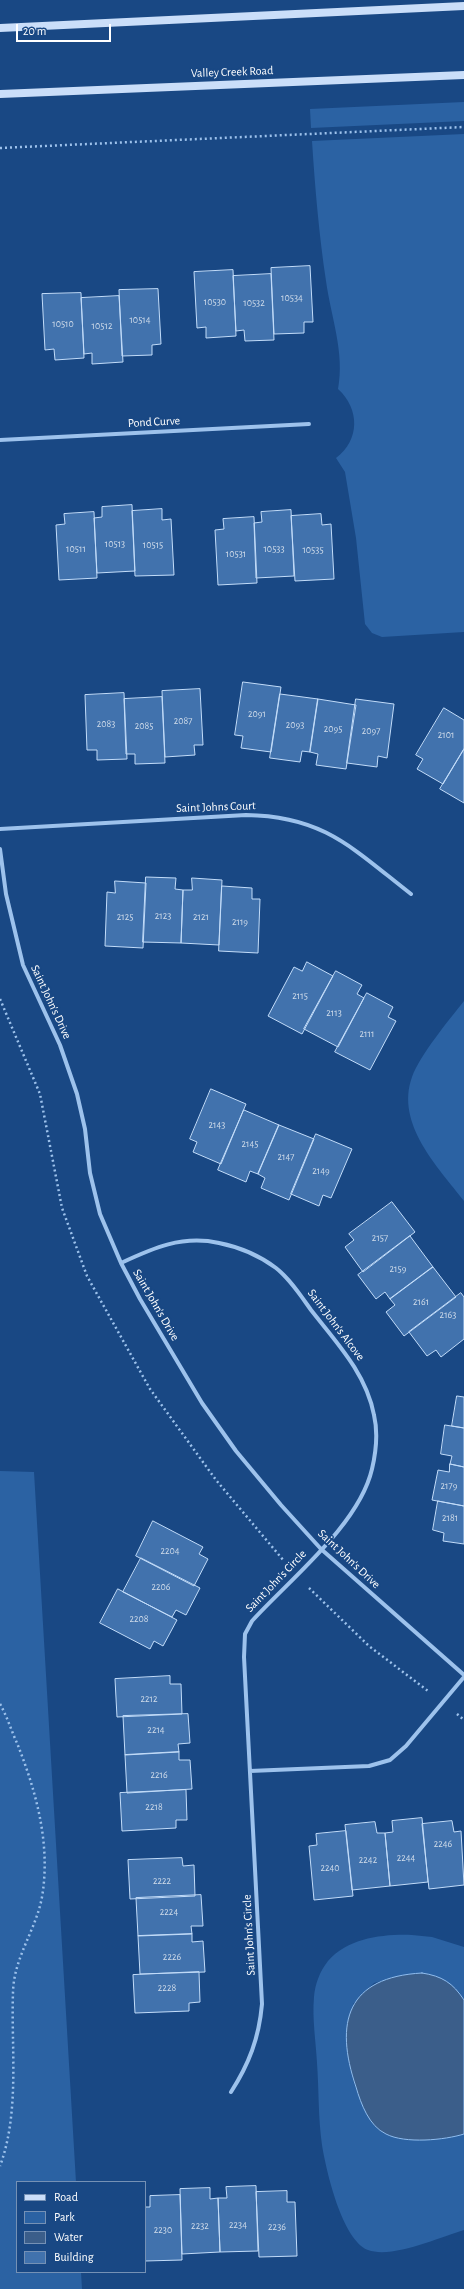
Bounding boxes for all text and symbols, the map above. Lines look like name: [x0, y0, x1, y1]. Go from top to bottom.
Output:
scale bar: [18, 16, 113, 42]
text: 20 m: [23, 25, 46, 37]
street label: Valley Creek Road: [191, 63, 273, 81]
house number: 10534: [281, 292, 303, 304]
house number: 10530: [204, 296, 226, 308]
house number: 10532: [243, 297, 265, 309]
house number: 10514: [129, 314, 151, 326]
house number: 10510: [52, 318, 74, 330]
house number: 10512: [92, 320, 112, 332]
street label: Pond Curve: [127, 413, 181, 431]
house number: 10513: [105, 538, 125, 550]
house number: 10515: [143, 539, 163, 551]
house number: 10511: [66, 543, 86, 555]
house number: 10533: [263, 543, 285, 555]
house number: 10535: [302, 544, 324, 556]
house number: 10531: [226, 548, 246, 560]
house number: 2091: [248, 708, 266, 720]
house number: 2087: [174, 715, 192, 727]
house number: 2083: [97, 718, 115, 730]
house number: 2093: [286, 719, 304, 731]
house number: 2085: [135, 720, 153, 732]
house number: 2095: [324, 723, 342, 735]
house number: 2097: [362, 725, 380, 737]
house number: 2101: [438, 729, 454, 741]
street label: Saint Johns Court: [176, 798, 256, 816]
house number: 2123: [155, 910, 171, 922]
house number: 2125: [117, 911, 133, 923]
house number: 2121: [193, 911, 209, 923]
house number: 2119: [232, 916, 248, 928]
street label: Saint John's Drive: [28, 963, 74, 1041]
house number: 2115: [292, 990, 308, 1002]
house number: 2113: [326, 1007, 342, 1019]
house number: 2111: [360, 1028, 374, 1040]
house number: 2143: [209, 1119, 225, 1131]
house number: 2145: [242, 1138, 258, 1150]
house number: 2147: [278, 1151, 294, 1163]
house number: 2149: [312, 1165, 330, 1177]
house number: 2157: [372, 1232, 388, 1244]
house number: 2159: [390, 1263, 406, 1275]
street label: Saint John's Drive: [130, 1267, 182, 1343]
street label: Saint John's Alcove: [304, 1286, 368, 1364]
house number: 2161: [413, 1296, 429, 1308]
house number: 2163: [440, 1309, 456, 1321]
house number: 2179: [441, 1480, 457, 1492]
house number: 2181: [442, 1512, 458, 1524]
street label: Saint John's Drive: [315, 1526, 383, 1592]
house number: 2204: [160, 1545, 180, 1557]
street label: Saint John's Circle: [243, 1547, 309, 1615]
house number: 2206: [151, 1581, 171, 1593]
house number: 2208: [129, 1613, 149, 1625]
house number: 2212: [140, 1693, 158, 1705]
house number: 2214: [147, 1724, 165, 1736]
house number: 2216: [150, 1769, 168, 1781]
house number: 2218: [145, 1801, 163, 1813]
house number: 2246: [434, 1838, 452, 1850]
house number: 2244: [397, 1852, 415, 1864]
house number: 2242: [359, 1854, 377, 1866]
house number: 2240: [320, 1862, 340, 1874]
house number: 2222: [153, 1875, 171, 1887]
street label: Saint John's Circle: [240, 1894, 258, 1976]
house number: 2224: [160, 1906, 178, 1918]
house number: 2226: [163, 1951, 181, 1963]
house number: 2228: [158, 1982, 176, 1994]
legend: [16, 2181, 146, 2273]
text: Road: [54, 2191, 78, 2203]
text: Park: [54, 2211, 75, 2223]
house number: 2234: [229, 2219, 247, 2231]
house number: 2232: [191, 2220, 209, 2232]
house number: 2236: [268, 2221, 286, 2233]
house number: 2230: [154, 2224, 172, 2236]
text: Water: [54, 2231, 83, 2243]
text: Building: [54, 2251, 94, 2263]

